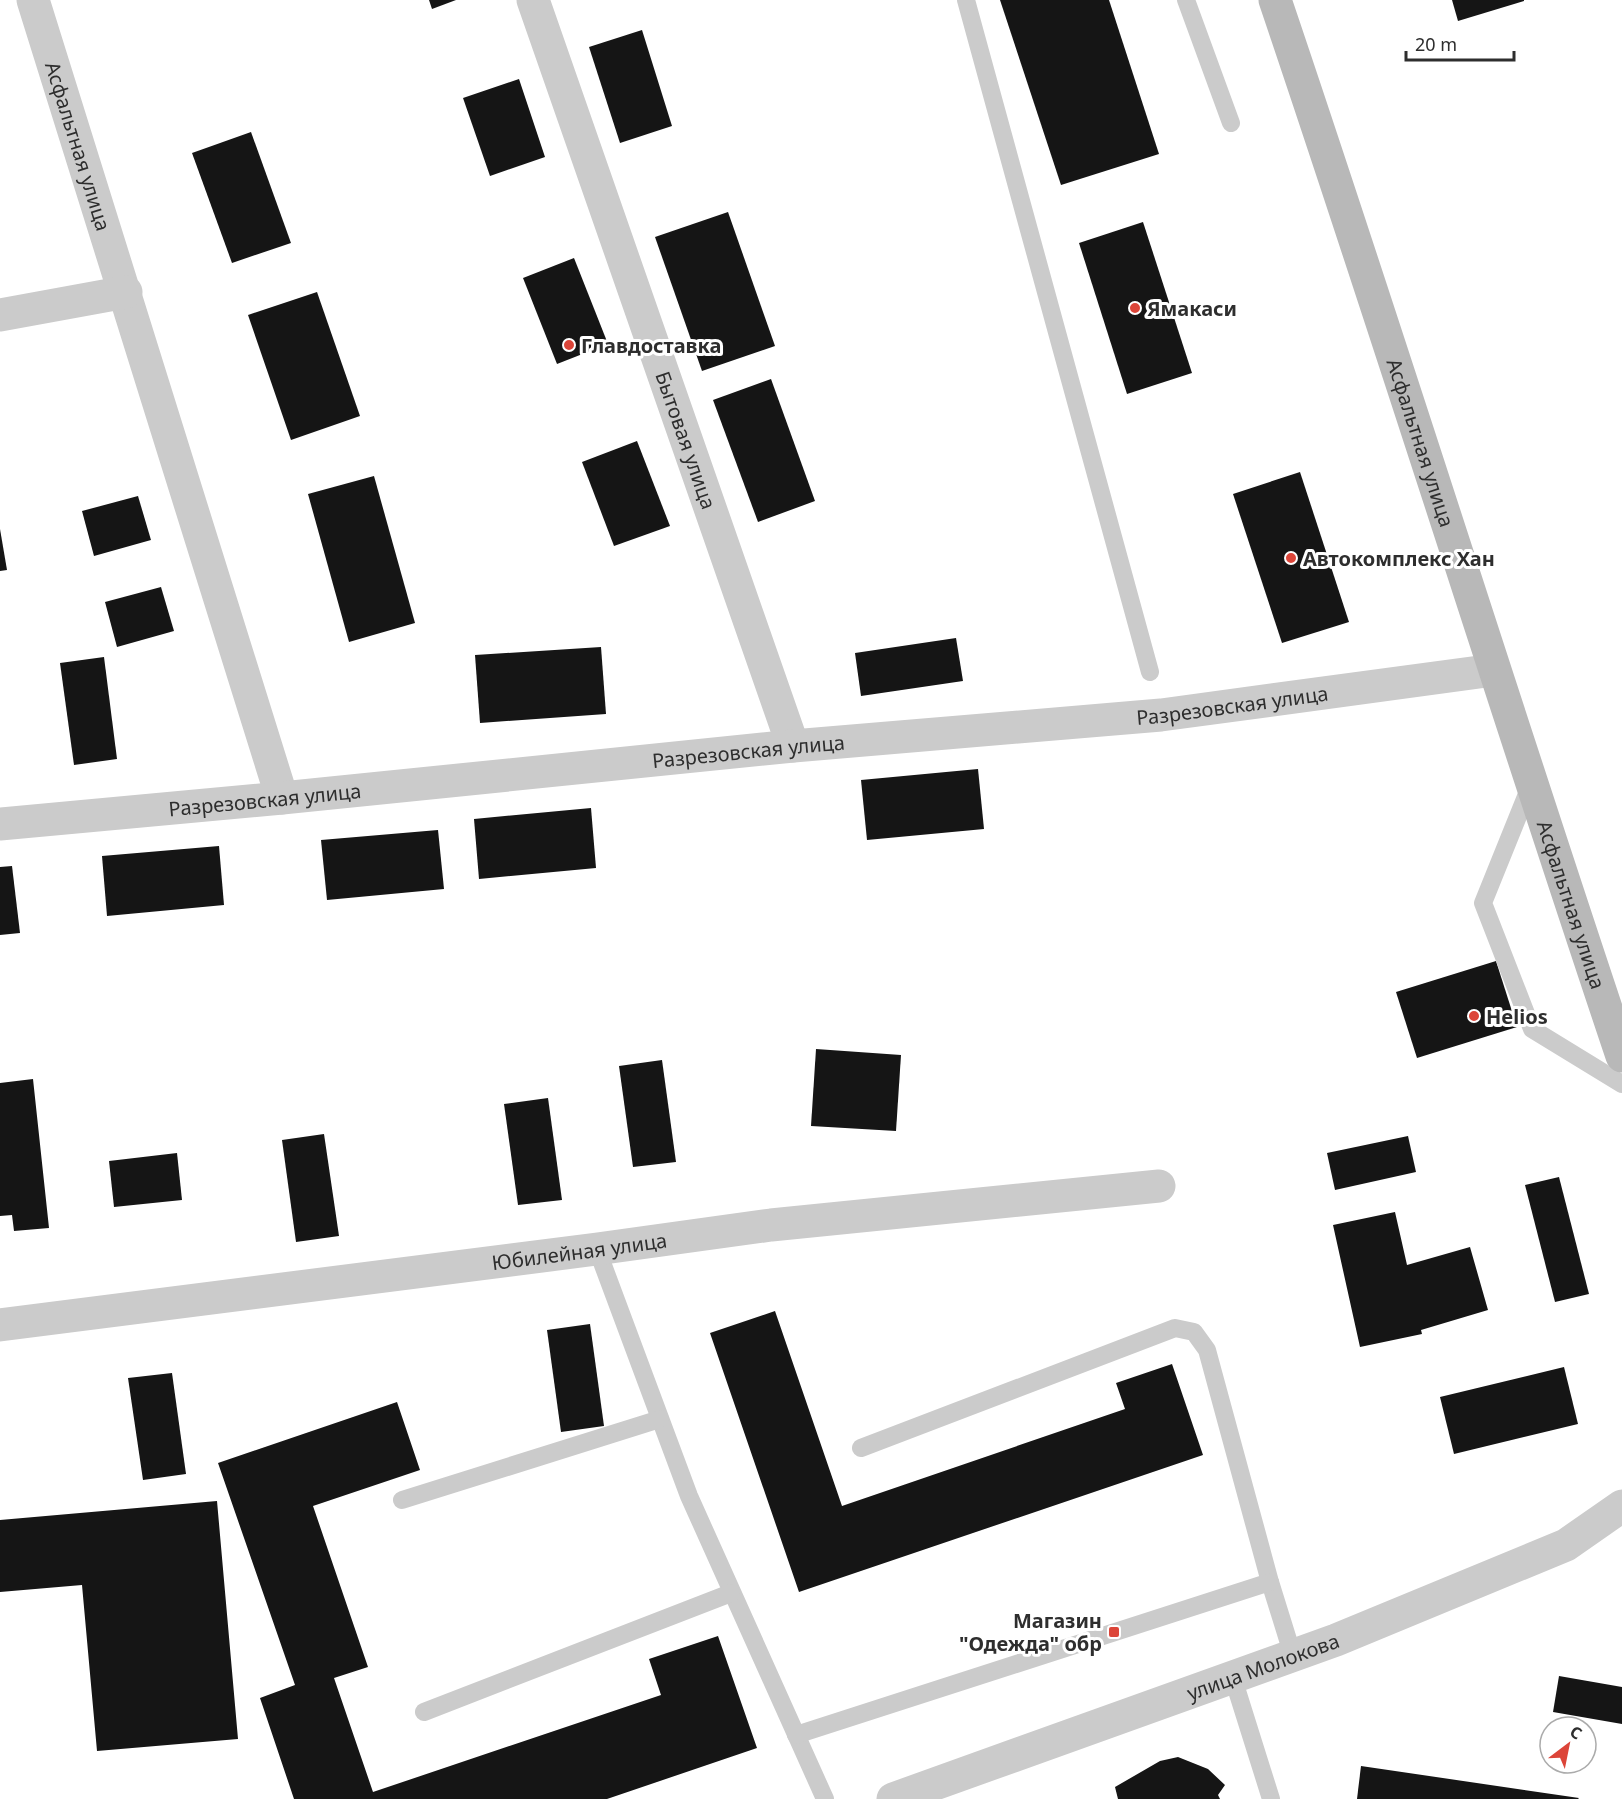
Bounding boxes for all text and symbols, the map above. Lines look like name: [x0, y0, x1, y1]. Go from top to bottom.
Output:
scale bar: [1406, 24, 1514, 62]
text: 20 m: [1415, 32, 1457, 56]
street label: Асфальтная улица: [40, 58, 118, 234]
place label: Ямакаси: [1147, 295, 1237, 322]
marker: Ямакаси: [1128, 301, 1142, 315]
place label: Главдоставка: [581, 332, 721, 359]
marker: Главдоставка: [562, 338, 576, 352]
street label: Асфальтная улица: [1381, 355, 1461, 530]
street label: Бытовая улица: [650, 367, 723, 513]
place label: Автокомплекс Хан: [1303, 545, 1495, 572]
marker: Автокомплекс Хан: [1284, 551, 1298, 565]
street label: Разрезовская улица: [1135, 679, 1330, 731]
street label: Разрезовская улица: [651, 728, 846, 774]
street label: Разрезовская улица: [167, 777, 362, 822]
street label: Асфальтная улица: [1531, 817, 1612, 992]
place label: Helios: [1486, 1003, 1548, 1030]
marker: Helios: [1467, 1009, 1481, 1023]
street label: Юбилейная улица: [490, 1226, 669, 1276]
place label: Магазин "Одежда" обр: [959, 1607, 1102, 1657]
marker: Магазин "Одежда" обр: [1107, 1625, 1121, 1639]
street label: улица Молокова: [1183, 1626, 1343, 1706]
north arrow: [1538, 1715, 1598, 1775]
text: С: [1566, 1720, 1586, 1744]

